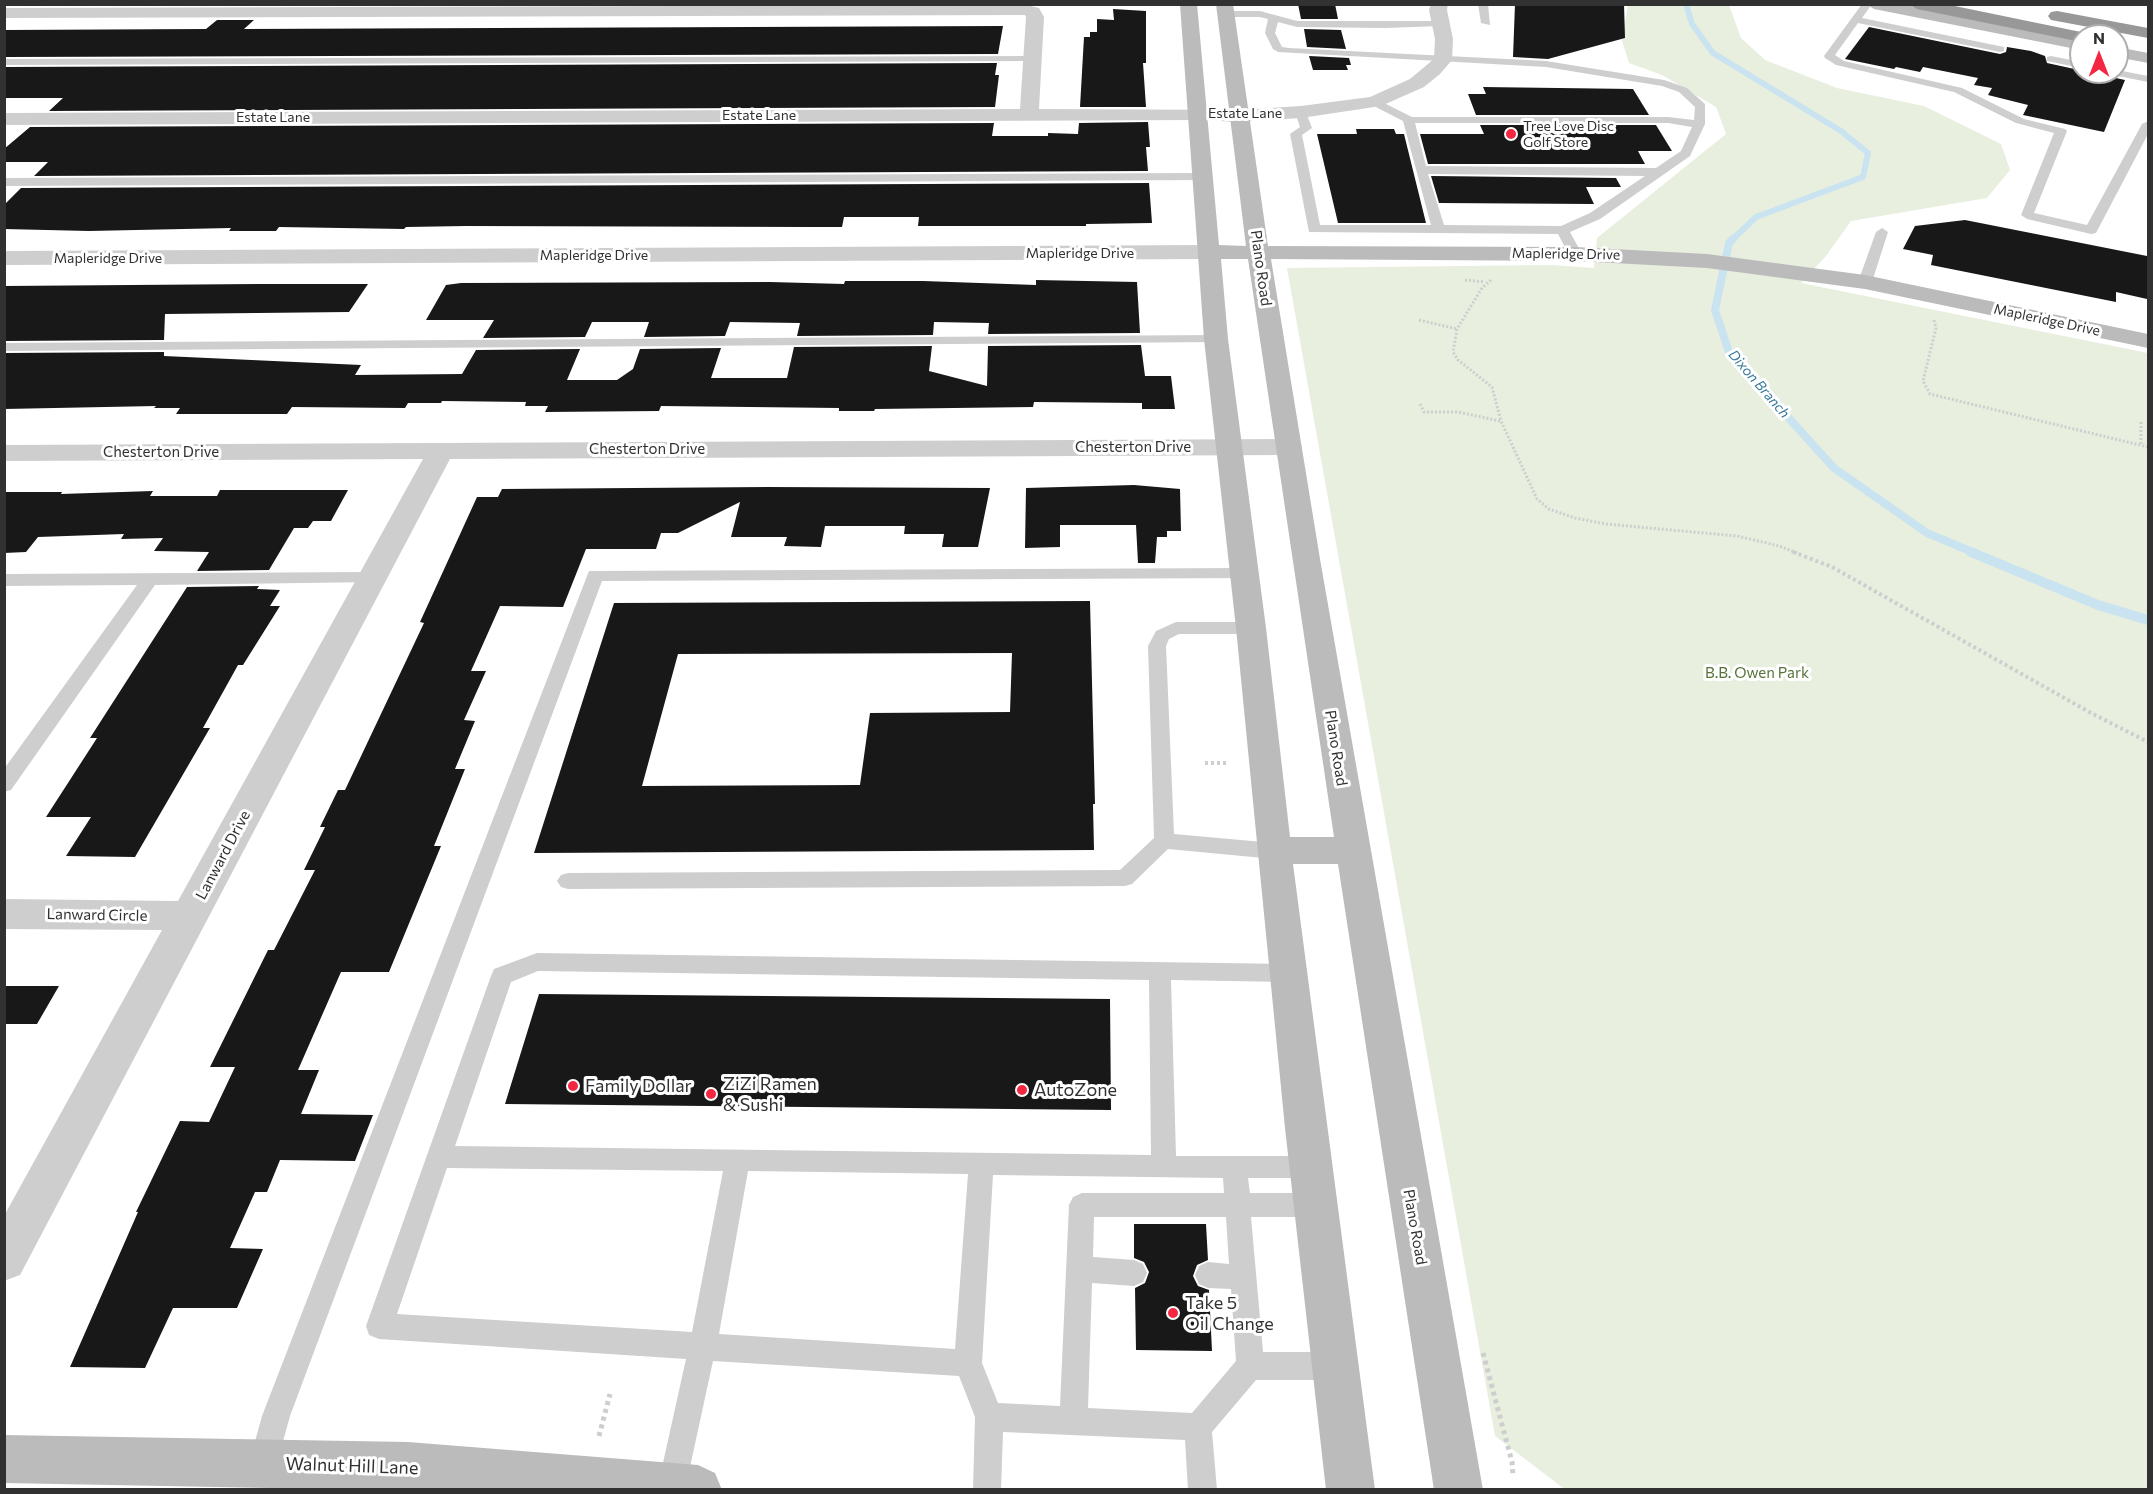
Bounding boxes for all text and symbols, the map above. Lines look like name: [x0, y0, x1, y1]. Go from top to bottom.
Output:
north arrow: [2069, 24, 2129, 84]
text: N: [2093, 28, 2105, 47]
street label: Estate Lane: [1208, 105, 1282, 121]
street label: Estate Lane: [722, 107, 796, 123]
street label: Estate Lane: [236, 109, 310, 125]
place label: Tree Love Disc Golf Store: [1523, 118, 1614, 150]
marker: Tree Love Disc Golf Store: [1504, 127, 1518, 141]
street label: Plano Road: [1247, 229, 1275, 307]
street label: Mapleridge Drive: [1026, 245, 1134, 261]
street label: Mapleridge Drive: [1512, 245, 1620, 263]
street label: Mapleridge Drive: [540, 247, 648, 263]
street label: Mapleridge Drive: [54, 250, 162, 266]
street label: Mapleridge Drive: [1992, 301, 2102, 339]
water label: Dixon Branch: [1725, 346, 1793, 422]
street label: Chesterton Drive: [1075, 438, 1191, 456]
street label: Chesterton Drive: [589, 440, 705, 458]
street label: Chesterton Drive: [103, 443, 219, 461]
park label: B.B. Owen Park: [1705, 664, 1809, 682]
street label: Plano Road: [1321, 709, 1351, 787]
street label: Lanward Drive: [192, 807, 254, 903]
street label: Lanward Circle: [46, 905, 148, 925]
place label: ZiZi Ramen & Sushi: [723, 1073, 817, 1116]
place label: Family Dollar: [585, 1075, 692, 1097]
marker: Family Dollar: [566, 1079, 580, 1093]
place label: AutoZone: [1034, 1079, 1117, 1101]
marker: AutoZone: [1015, 1083, 1029, 1097]
marker: ZiZi Ramen & Sushi: [704, 1087, 718, 1101]
street label: Plano Road: [1399, 1188, 1431, 1266]
place label: Take 5 Oil Change: [1185, 1292, 1274, 1334]
marker: Take 5 Oil Change: [1166, 1306, 1180, 1320]
street label: Walnut Hill Lane: [285, 1453, 419, 1479]

